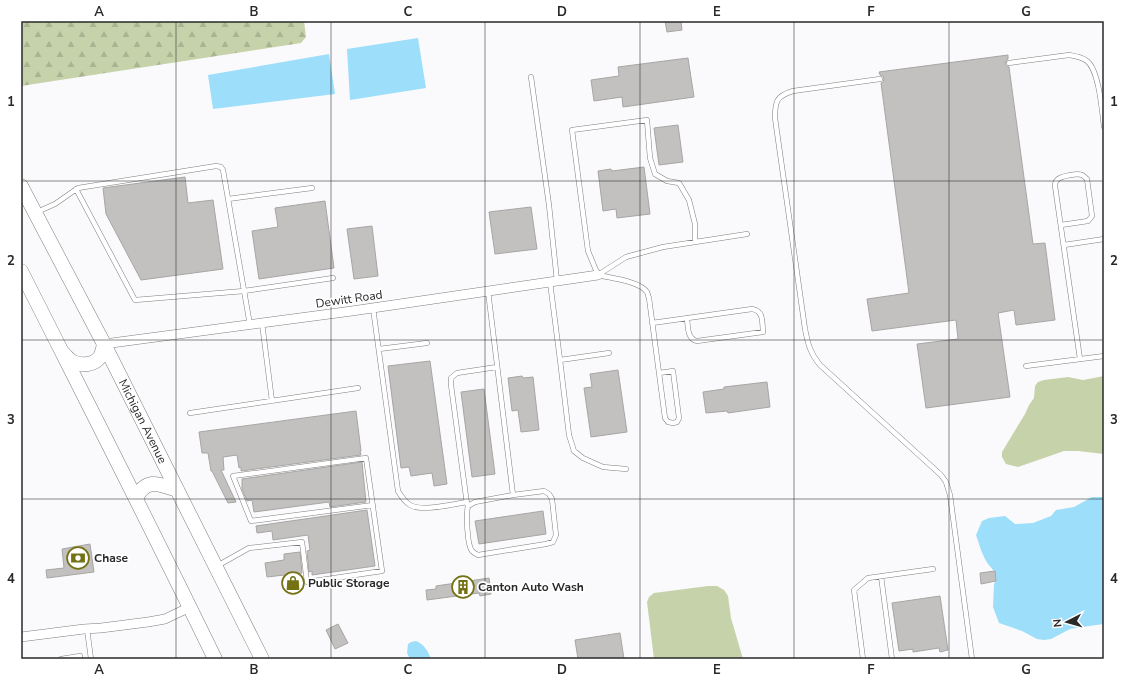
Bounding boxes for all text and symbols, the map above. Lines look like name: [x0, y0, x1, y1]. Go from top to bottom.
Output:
text: A: [94, 3, 104, 21]
text: B: [250, 3, 259, 21]
text: C: [404, 3, 413, 21]
text: D: [557, 3, 567, 21]
text: E: [713, 3, 721, 21]
text: F: [867, 3, 875, 21]
text: G: [1021, 3, 1031, 21]
text: 1: [7, 93, 15, 111]
text: 1: [1110, 93, 1118, 111]
text: 2: [7, 252, 15, 270]
text: 2: [1110, 252, 1118, 270]
street label: Dewitt Road: [315, 286, 383, 312]
street label: Michigan Avenue: [115, 376, 171, 466]
text: 3: [7, 411, 15, 429]
text: 3: [1110, 411, 1118, 429]
bank icon: Chase: [65, 545, 91, 571]
place label: Chase: [94, 550, 129, 566]
text: 4: [7, 570, 15, 588]
shop icon: Public Storage: [280, 570, 306, 596]
text: 4: [1110, 570, 1118, 588]
building icon: Canton Auto Wash: [450, 574, 476, 600]
place label: Public Storage: [308, 575, 390, 591]
place label: Canton Auto Wash: [478, 579, 584, 595]
north arrow: [1047, 602, 1087, 642]
text: N: [1050, 618, 1065, 628]
text: A: [94, 661, 104, 679]
text: B: [250, 661, 259, 679]
text: C: [404, 661, 413, 679]
text: D: [557, 661, 567, 679]
text: E: [713, 661, 721, 679]
text: F: [867, 661, 875, 679]
text: G: [1021, 661, 1031, 679]

